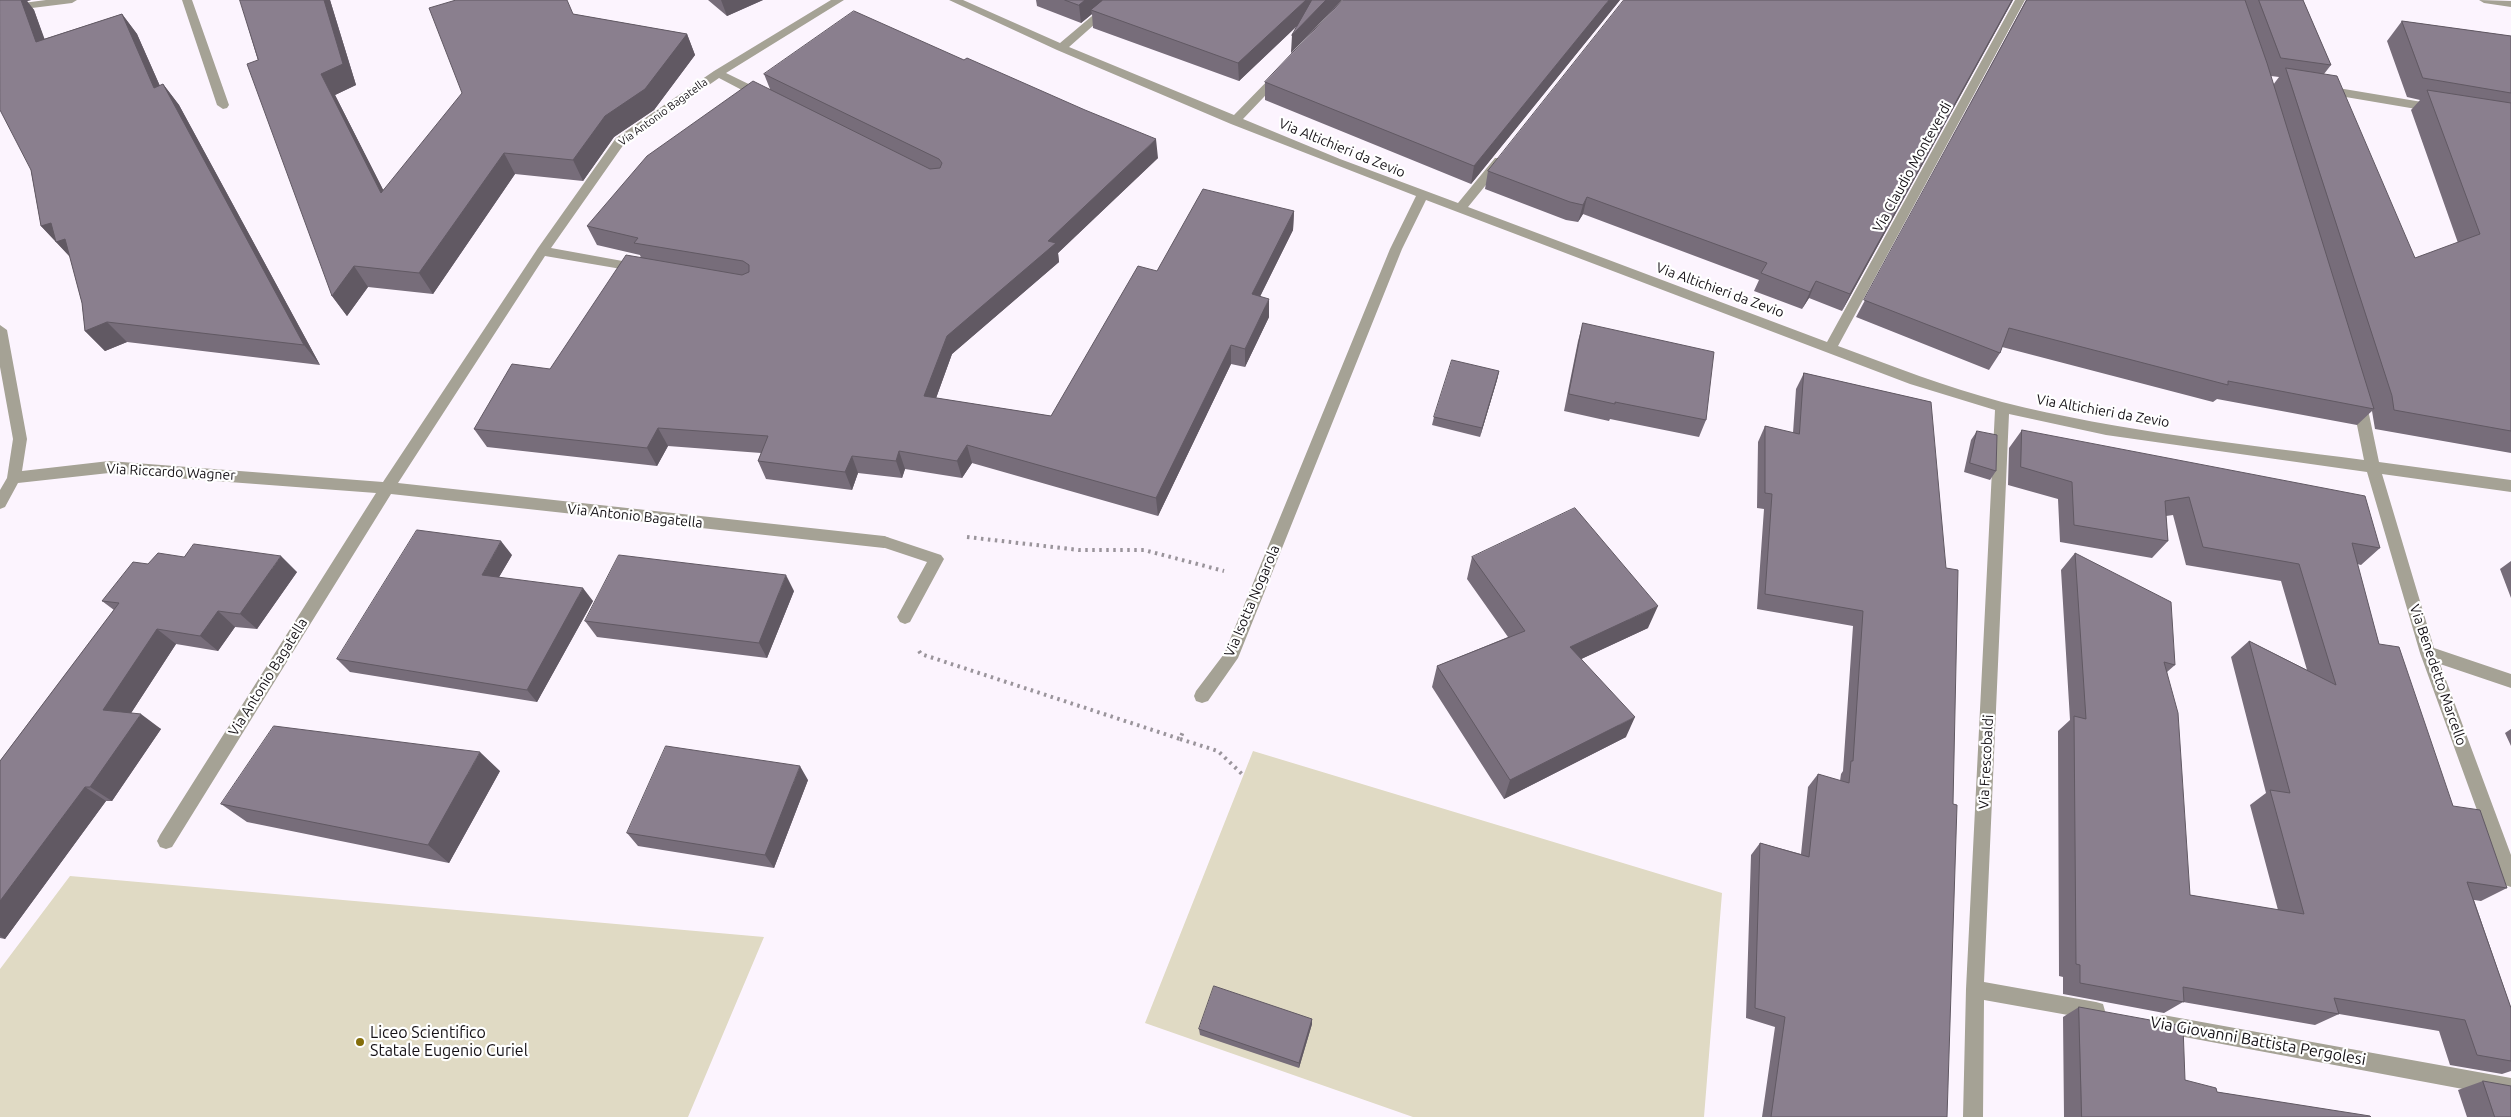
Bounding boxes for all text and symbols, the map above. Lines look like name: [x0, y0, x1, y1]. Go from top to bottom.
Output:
street label: Via Antonio Bagatella: [616, 75, 710, 149]
street label: Via Claudio Monteverdi: [1869, 99, 1955, 235]
street label: Via Altichieri da Zevio: [1276, 115, 1408, 181]
street label: Via Altichieri da Zevio: [1654, 259, 1786, 321]
street label: Via Altichieri da Zevio: [2035, 391, 2171, 431]
street label: Via Riccardo Wagner: [106, 460, 236, 484]
street label: Via Antonio Bagatella: [567, 501, 703, 531]
street label: Via Isotta Nogarola: [1221, 542, 1283, 660]
street label: Via Benedetto Marcello: [2406, 602, 2470, 748]
street label: Via Antonio Bagatella: [225, 615, 311, 739]
street label: Via Frescobaldi: [1975, 714, 1997, 810]
street label: Via Giovanni Battista Pergolesi: [2149, 1013, 2367, 1069]
place label: Liceo Scientifico Statale Eugenio Curiel: [370, 1023, 528, 1061]
marker: Liceo Scientifico Statale Eugenio Curiel: [354, 1036, 366, 1048]

